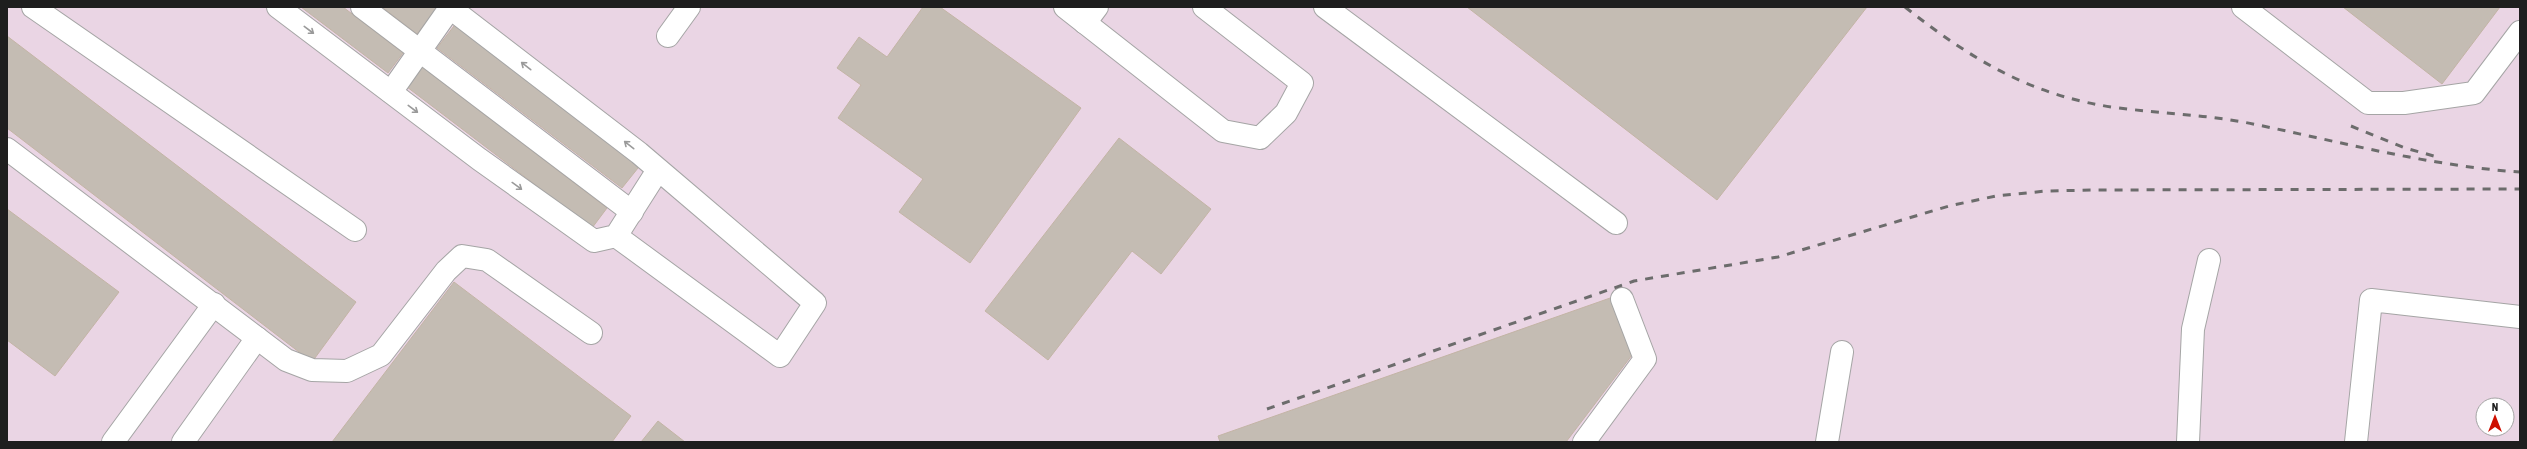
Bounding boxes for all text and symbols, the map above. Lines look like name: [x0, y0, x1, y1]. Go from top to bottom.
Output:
one-way arrow: [303, 26, 314, 35]
one-way arrow: [520, 61, 531, 70]
one-way arrow: [407, 104, 418, 113]
one-way arrow: [623, 141, 634, 149]
one-way arrow: [511, 182, 522, 190]
north arrow: [2475, 397, 2515, 437]
text: N: [2492, 401, 2498, 413]

